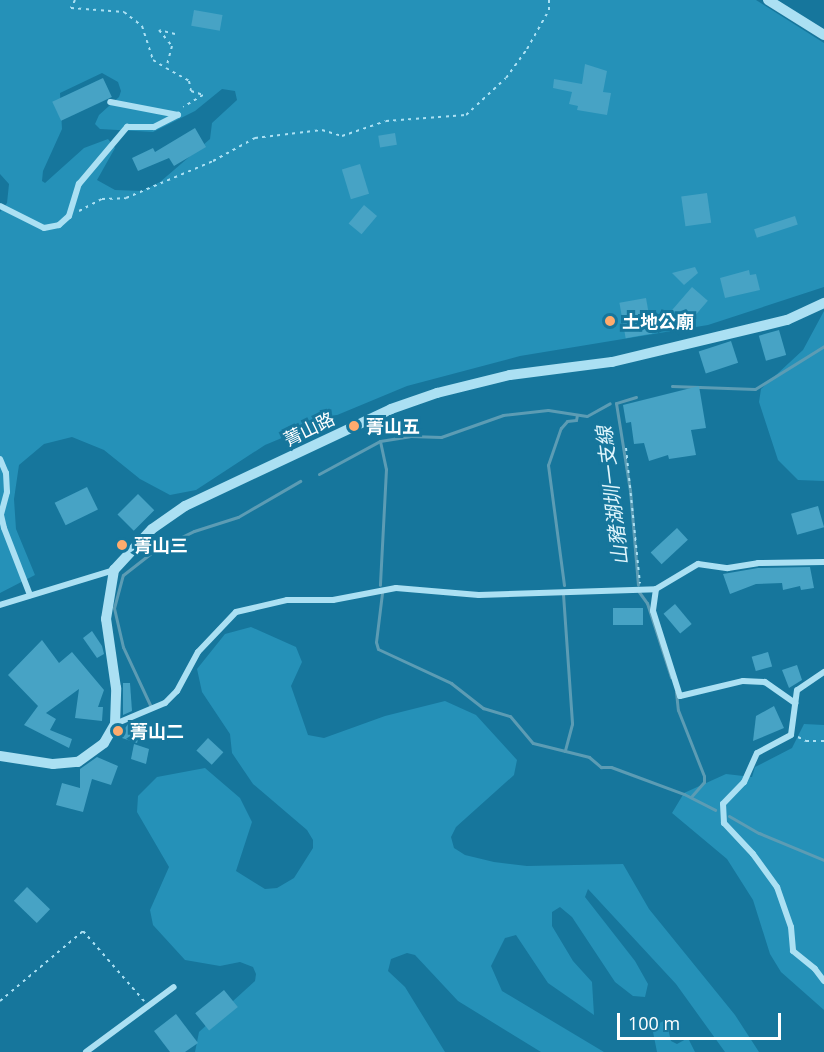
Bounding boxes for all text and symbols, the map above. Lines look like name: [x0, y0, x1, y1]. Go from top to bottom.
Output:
place label: 土地公廟: [622, 310, 694, 332]
marker: 土地公廟: [603, 314, 617, 328]
street label: 菁山路: [280, 407, 338, 451]
place label: 菁山五: [366, 415, 420, 437]
marker: 菁山五: [347, 419, 361, 433]
water label: 山豬湖圳一支線: [592, 425, 632, 567]
place label: 菁山三: [134, 534, 188, 556]
marker: 菁山三: [115, 538, 129, 552]
place label: 菁山二: [130, 720, 184, 742]
marker: 菁山二: [111, 724, 125, 738]
scale bar: [620, 1001, 784, 1039]
text: 100 m: [628, 1011, 680, 1035]

